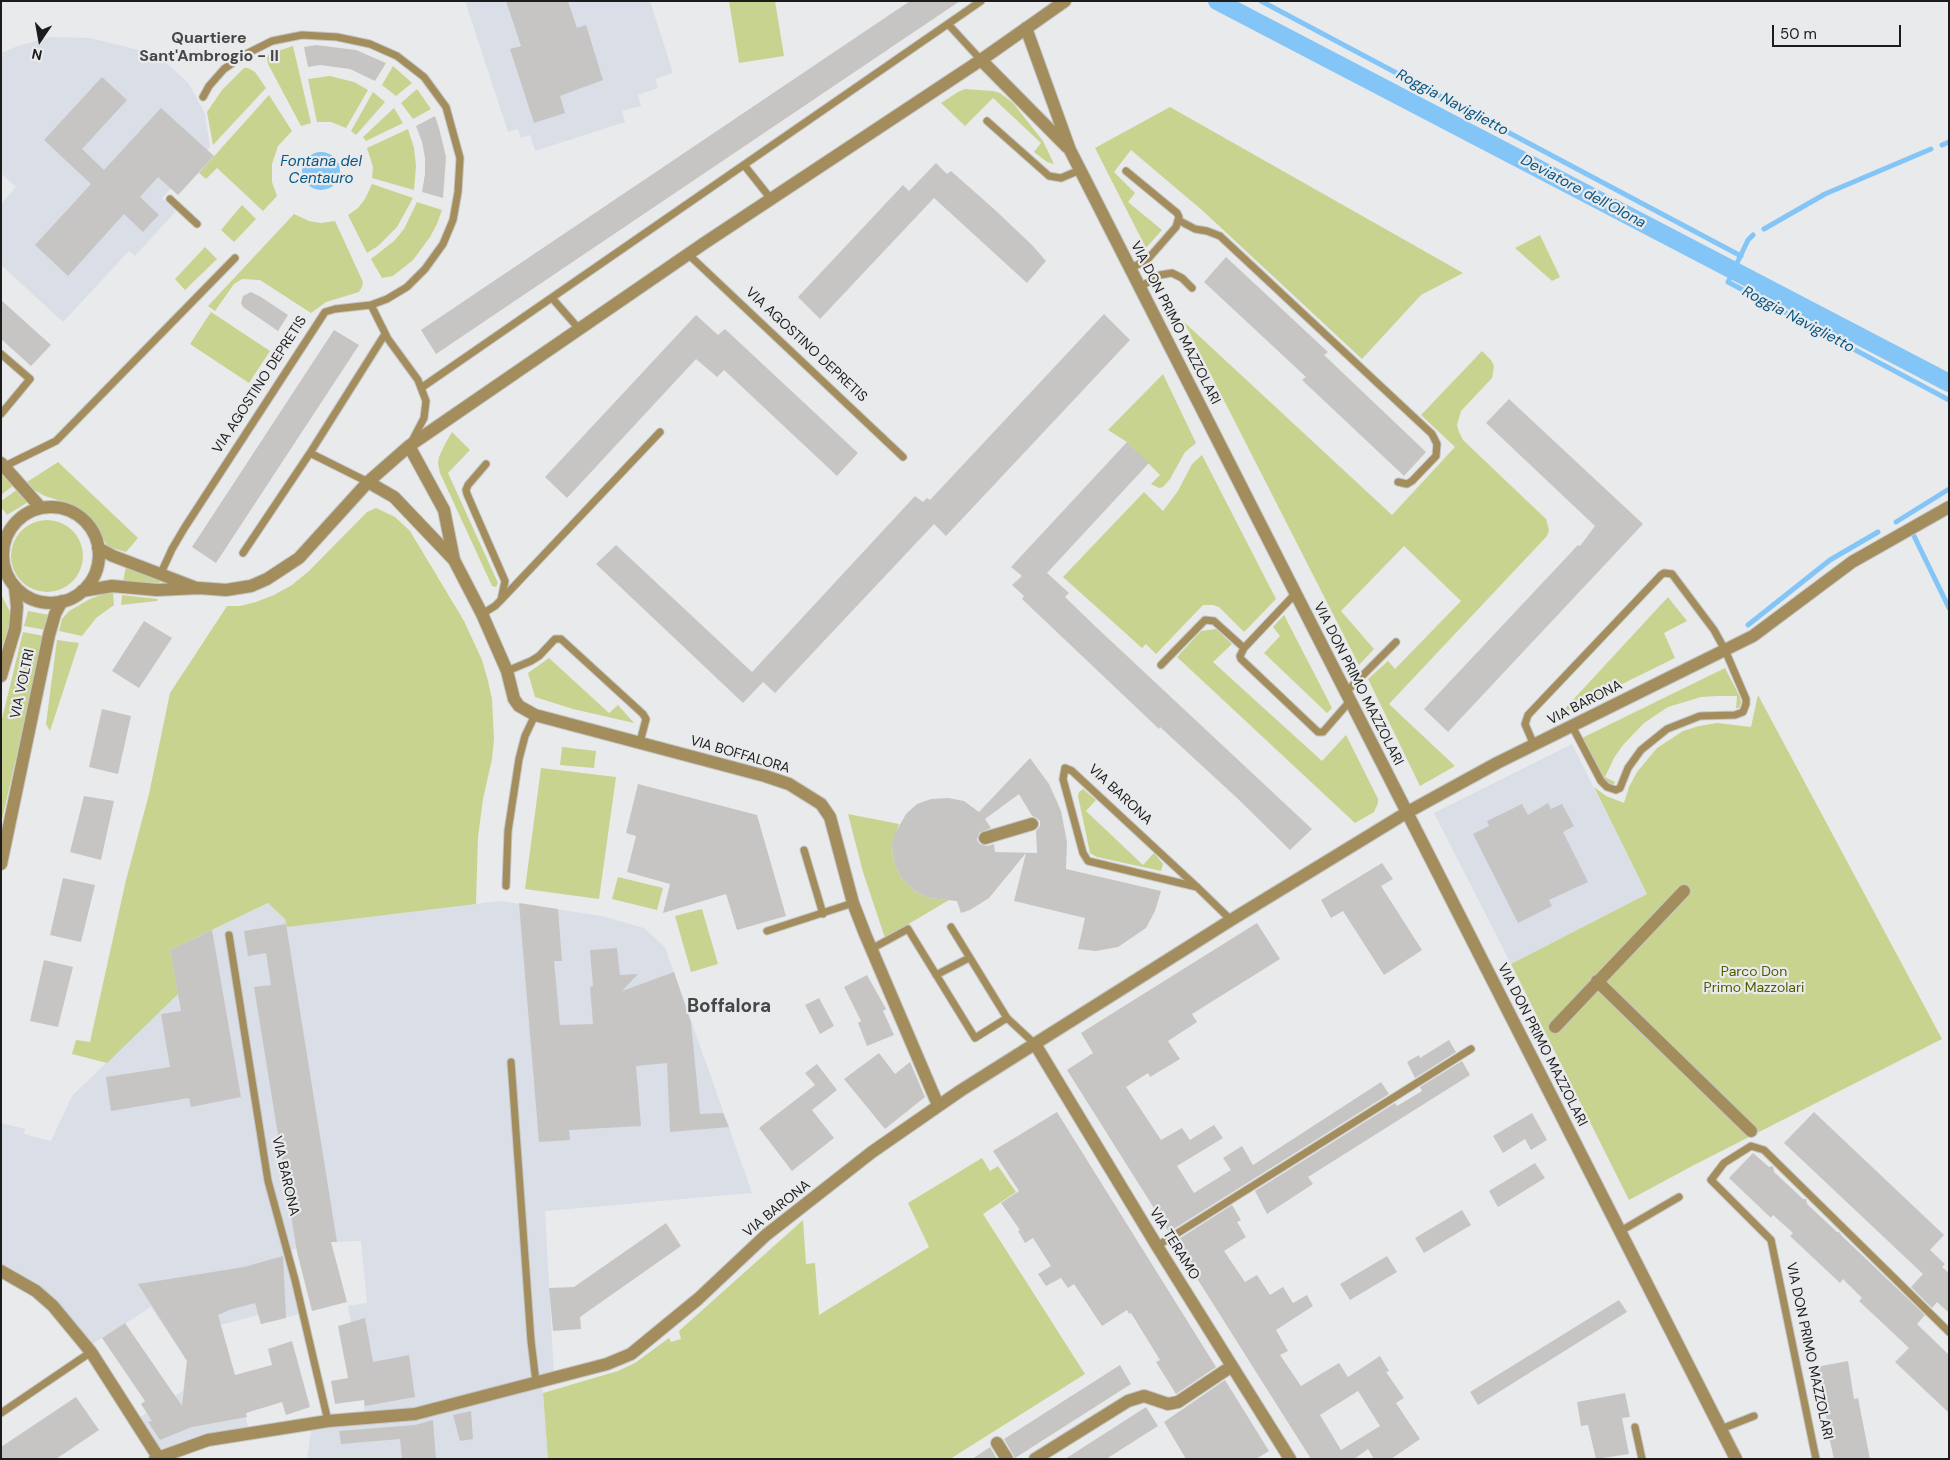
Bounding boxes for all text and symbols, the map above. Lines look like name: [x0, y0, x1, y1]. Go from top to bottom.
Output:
north arrow: [15, 15, 65, 65]
scale bar: [1775, 15, 1904, 47]
text: 50 m: [1780, 24, 1817, 44]
district label: Quartiere Sant'Ambrogio - II: [139, 29, 279, 67]
text: N: [30, 45, 44, 65]
water label: Roggia Naviglietto: [1393, 66, 1511, 140]
water label: Deviatore dell'Olona: [1517, 151, 1649, 233]
water label: Fontana del Centauro: [280, 153, 362, 188]
street label: VIA DON PRIMO MAZZOLARI: [1127, 239, 1223, 407]
water label: Roggia Naviglietto: [1739, 283, 1857, 357]
street label: VIA AGOSTINO DEPRETIS: [742, 284, 870, 406]
street label: VIA AGOSTINO DEPRETIS: [209, 313, 311, 457]
street label: VIA DON PRIMO MAZZOLARI: [1310, 600, 1406, 768]
street label: VIA VOLTRI: [7, 648, 39, 720]
street label: VIA BARONA: [1545, 677, 1625, 729]
street label: VIA BOFFALORA: [688, 733, 792, 777]
street label: VIA BARONA: [1085, 761, 1155, 829]
street label: VIA DON PRIMO MAZZOLARI: [1494, 961, 1590, 1129]
park label: Parco Don Primo Mazzolari: [1704, 964, 1804, 996]
district label: Boffalora: [687, 996, 771, 1018]
street label: VIA BARONA: [268, 1134, 302, 1218]
street label: VIA BARONA: [740, 1177, 814, 1241]
street label: VIA TERAMO: [1145, 1205, 1203, 1283]
street label: VIA DON PRIMO MAZZOLARI: [1782, 1261, 1836, 1441]

